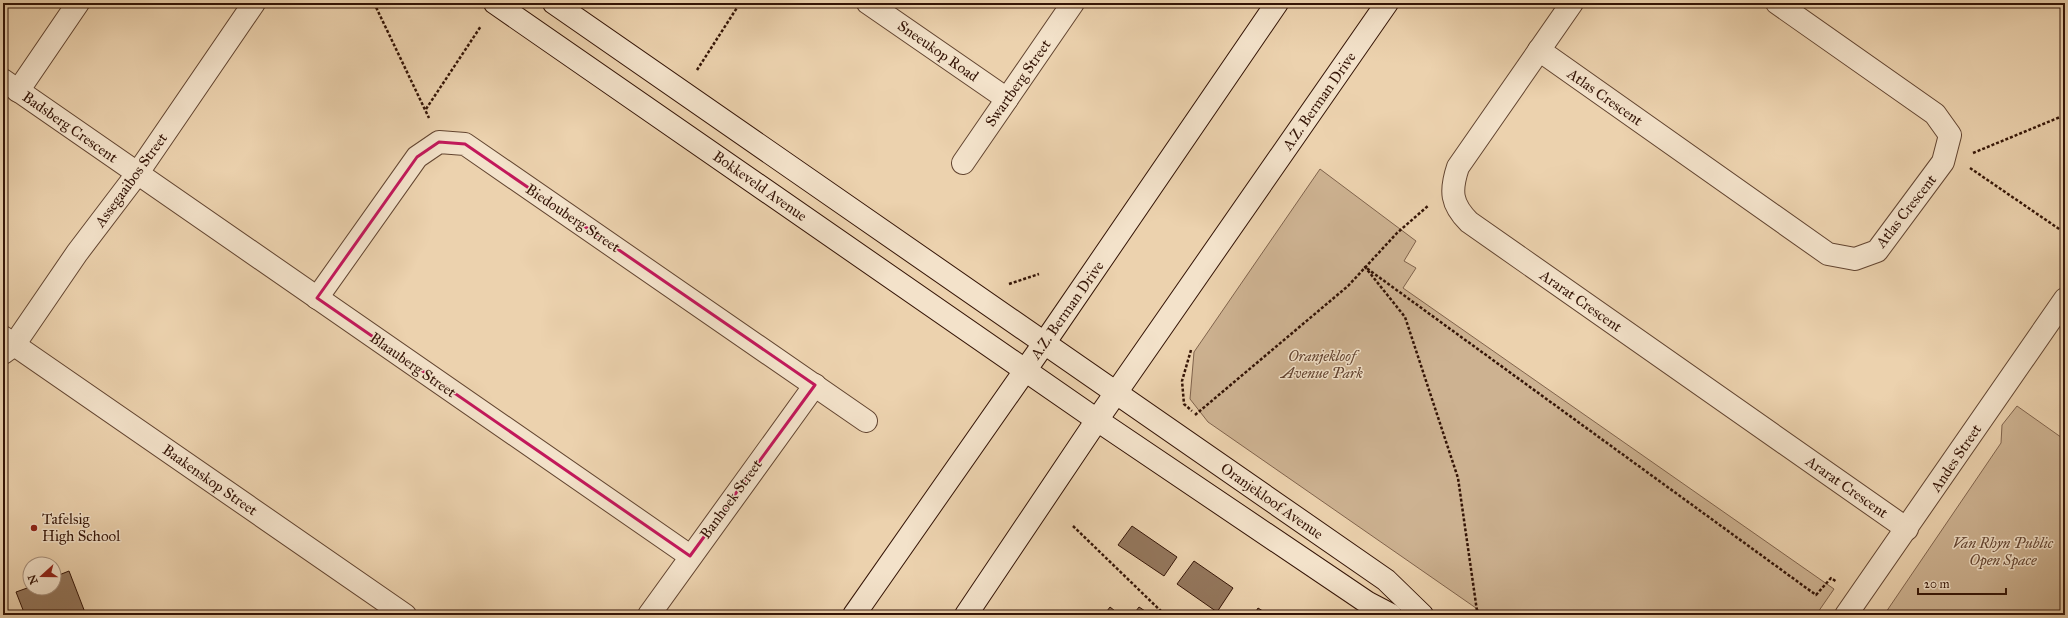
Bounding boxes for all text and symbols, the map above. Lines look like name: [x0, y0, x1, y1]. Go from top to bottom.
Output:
street label: Sneeukop Road: [894, 17, 982, 86]
street label: Swartberg Street: [981, 35, 1055, 130]
street label: A.Z. Berman Drive: [1278, 48, 1360, 154]
street label: Atlas Crescent: [1563, 64, 1647, 130]
street label: Badsberg Crescent: [19, 87, 122, 167]
street label: Assegaaibos Street: [90, 129, 172, 231]
street label: Bokkeveld Avenue: [710, 147, 810, 225]
street label: Atlas Crescent: [1871, 170, 1941, 252]
street label: Biedouberg Street: [522, 180, 624, 257]
street label: A.Z. Berman Drive: [1026, 257, 1108, 363]
street label: Ararat Crescent: [1536, 266, 1626, 336]
street label: Blaauberg Street: [366, 329, 460, 402]
park label: Oranjekloof Avenue Park: [1279, 347, 1363, 382]
street label: Andes Street: [1926, 420, 1986, 496]
street label: Baakenskop Street: [159, 441, 261, 520]
street label: Ararat Crescent: [1802, 452, 1892, 522]
street label: Banhoek Street: [696, 455, 766, 542]
street label: Oranjekloof Avenue: [1217, 459, 1327, 543]
place label: Tafelsig High School: [42, 510, 121, 545]
marker: Tafelsig High School: [29, 523, 39, 533]
park label: Van Rhyn Public Open Space: [1953, 534, 2054, 570]
north arrow: [22, 556, 62, 596]
scale bar: [1918, 570, 2006, 596]
text: N: [25, 572, 41, 586]
text: 20 m: [1924, 577, 1950, 591]

